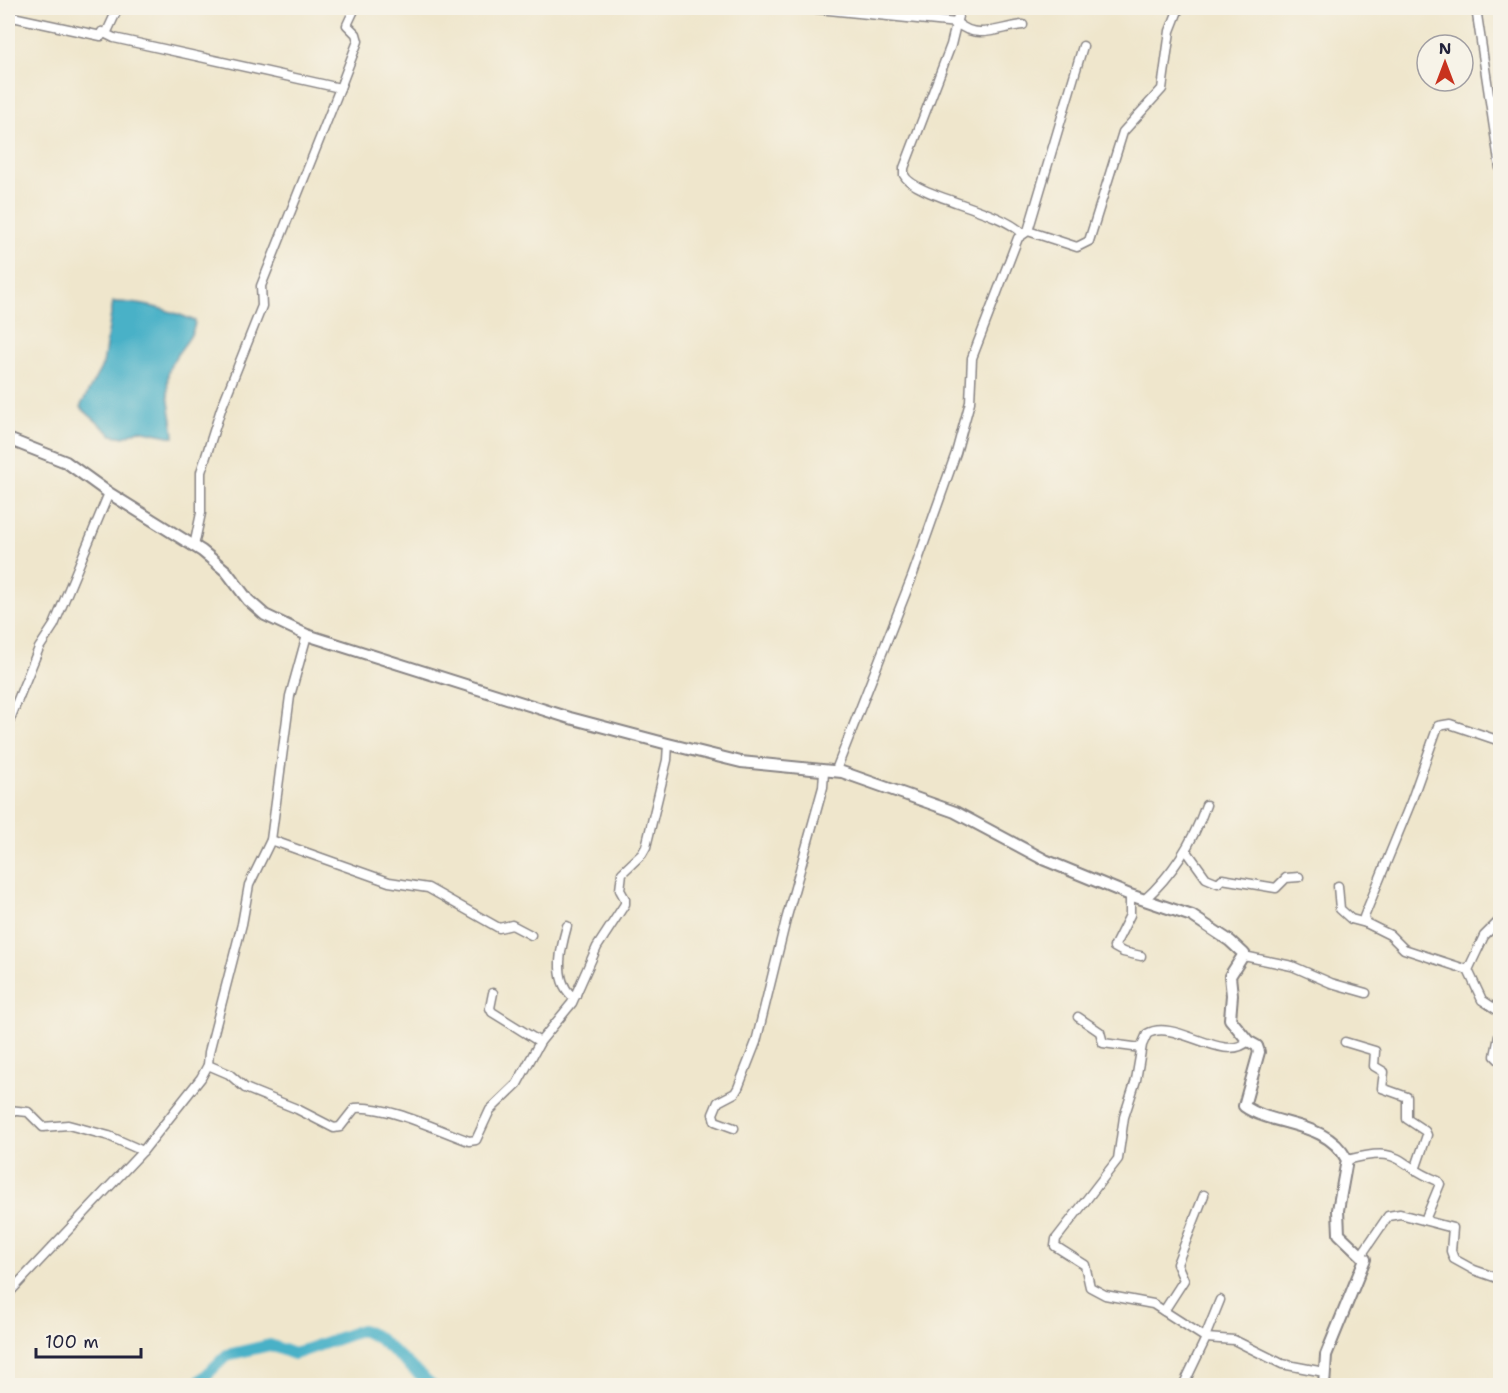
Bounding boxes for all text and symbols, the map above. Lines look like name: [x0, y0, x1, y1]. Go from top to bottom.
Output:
north arrow: [1415, 33, 1475, 93]
text: N: [1439, 38, 1451, 59]
scale bar: [36, 1321, 141, 1359]
text: 100 m: [45, 1330, 99, 1354]

